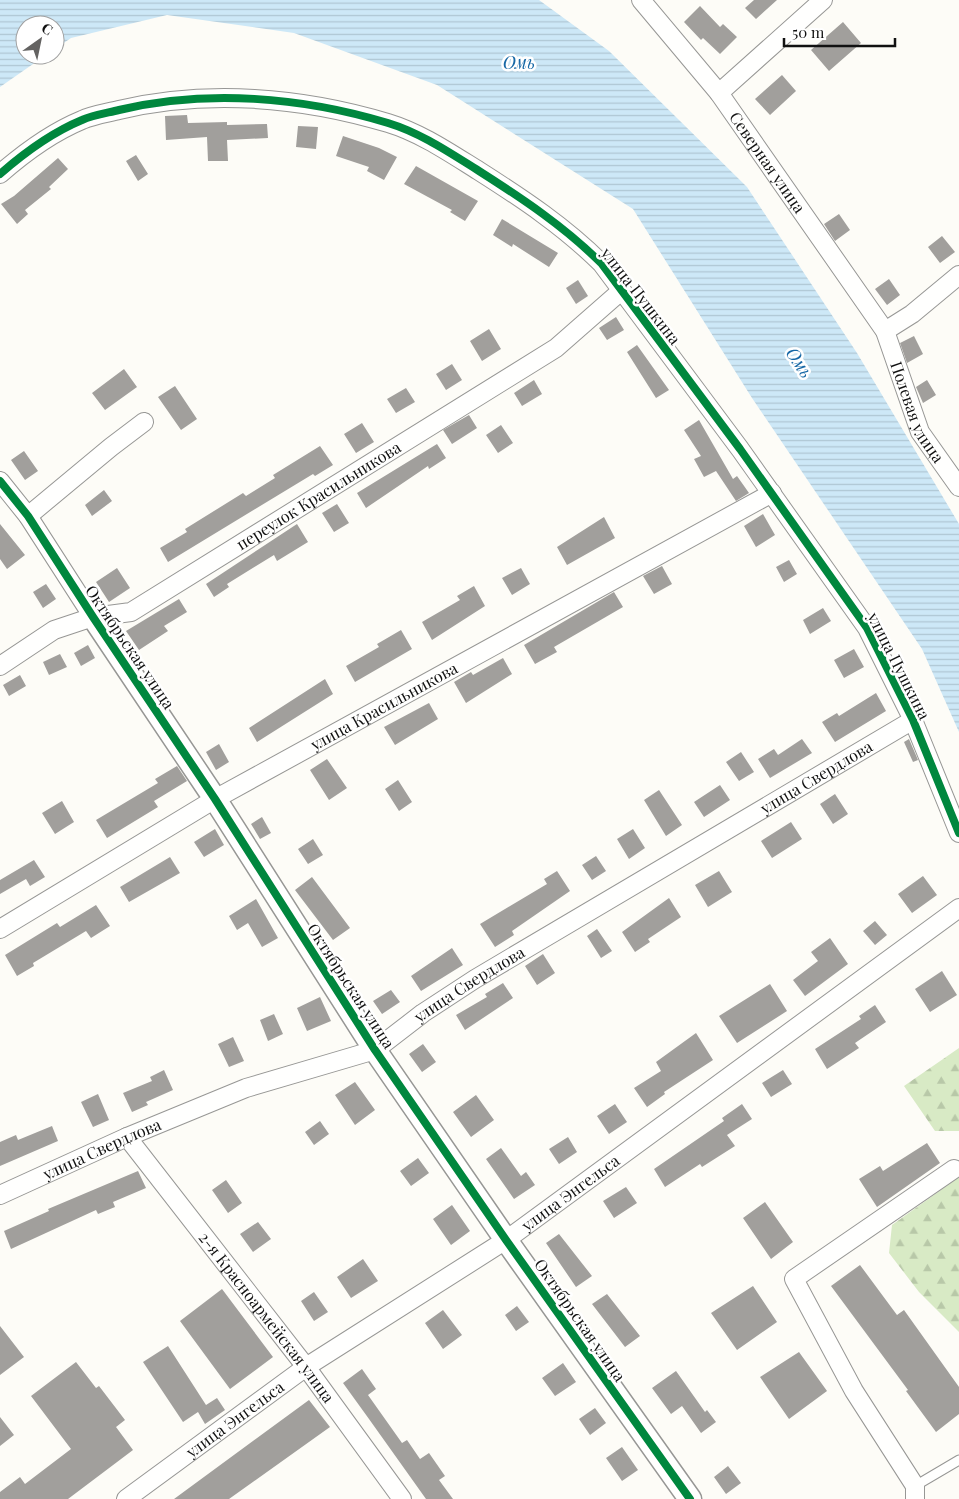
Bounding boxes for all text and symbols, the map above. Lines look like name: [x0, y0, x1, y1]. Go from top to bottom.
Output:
north arrow: [15, 15, 65, 65]
scale bar: [784, 15, 895, 47]
text: С: [38, 18, 57, 39]
text: 50 m: [792, 22, 825, 42]
water label: Омь: [503, 50, 535, 74]
street label: Северная улица: [725, 107, 810, 217]
street label: улица Пушкина: [596, 242, 686, 348]
water label: Омь: [781, 342, 819, 383]
street label: Полевая улица: [886, 358, 949, 466]
street label: переулок Красильникова: [232, 436, 404, 554]
street label: Октябрьская улица: [81, 581, 180, 713]
street label: улица Пушкина: [863, 608, 935, 723]
street label: улица Красильникова: [306, 657, 461, 755]
street label: улица Свердлова: [755, 735, 876, 819]
street label: Октябрьская улица: [303, 919, 400, 1052]
street label: улица Свердлова: [408, 941, 528, 1027]
street label: улица Свердлова: [39, 1113, 164, 1184]
street label: улица Энгельса: [516, 1150, 623, 1236]
street label: 2-я Красноармейская улица: [195, 1227, 339, 1407]
street label: Октябрьская улица: [530, 1254, 631, 1385]
street label: улица Энгельса: [181, 1376, 288, 1462]

